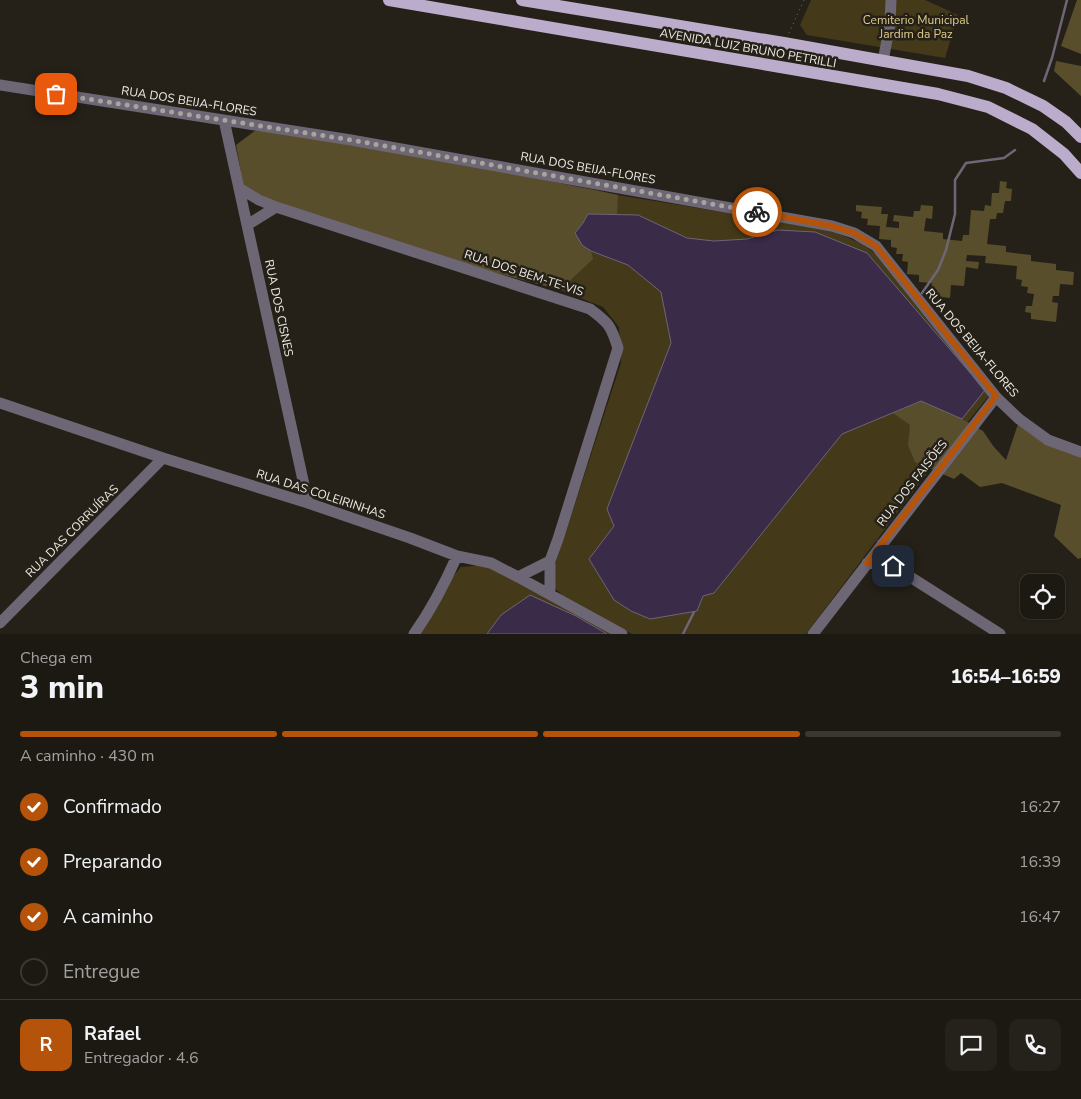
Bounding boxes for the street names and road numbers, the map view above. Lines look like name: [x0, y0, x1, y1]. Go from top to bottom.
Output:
street label: AVENIDA LUIZ BRUNO PETRILLI: [658, 25, 838, 71]
street label: RUA DOS BEIJA-FLORES: [120, 82, 258, 120]
street label: RUA DOS BEIJA-FLORES: [519, 148, 657, 188]
street label: RUA DOS BEM-TE-VIS: [462, 246, 586, 300]
street label: RUA DOS CISNES: [261, 258, 297, 358]
street label: RUA DOS BEIJA-FLORES: [922, 285, 1022, 401]
street label: RUA DOS FAISÕES: [873, 436, 951, 530]
street label: RUA DAS COLEIRINHAS: [254, 466, 388, 522]
street label: RUA DAS CORRUÍRAS: [22, 481, 122, 581]

